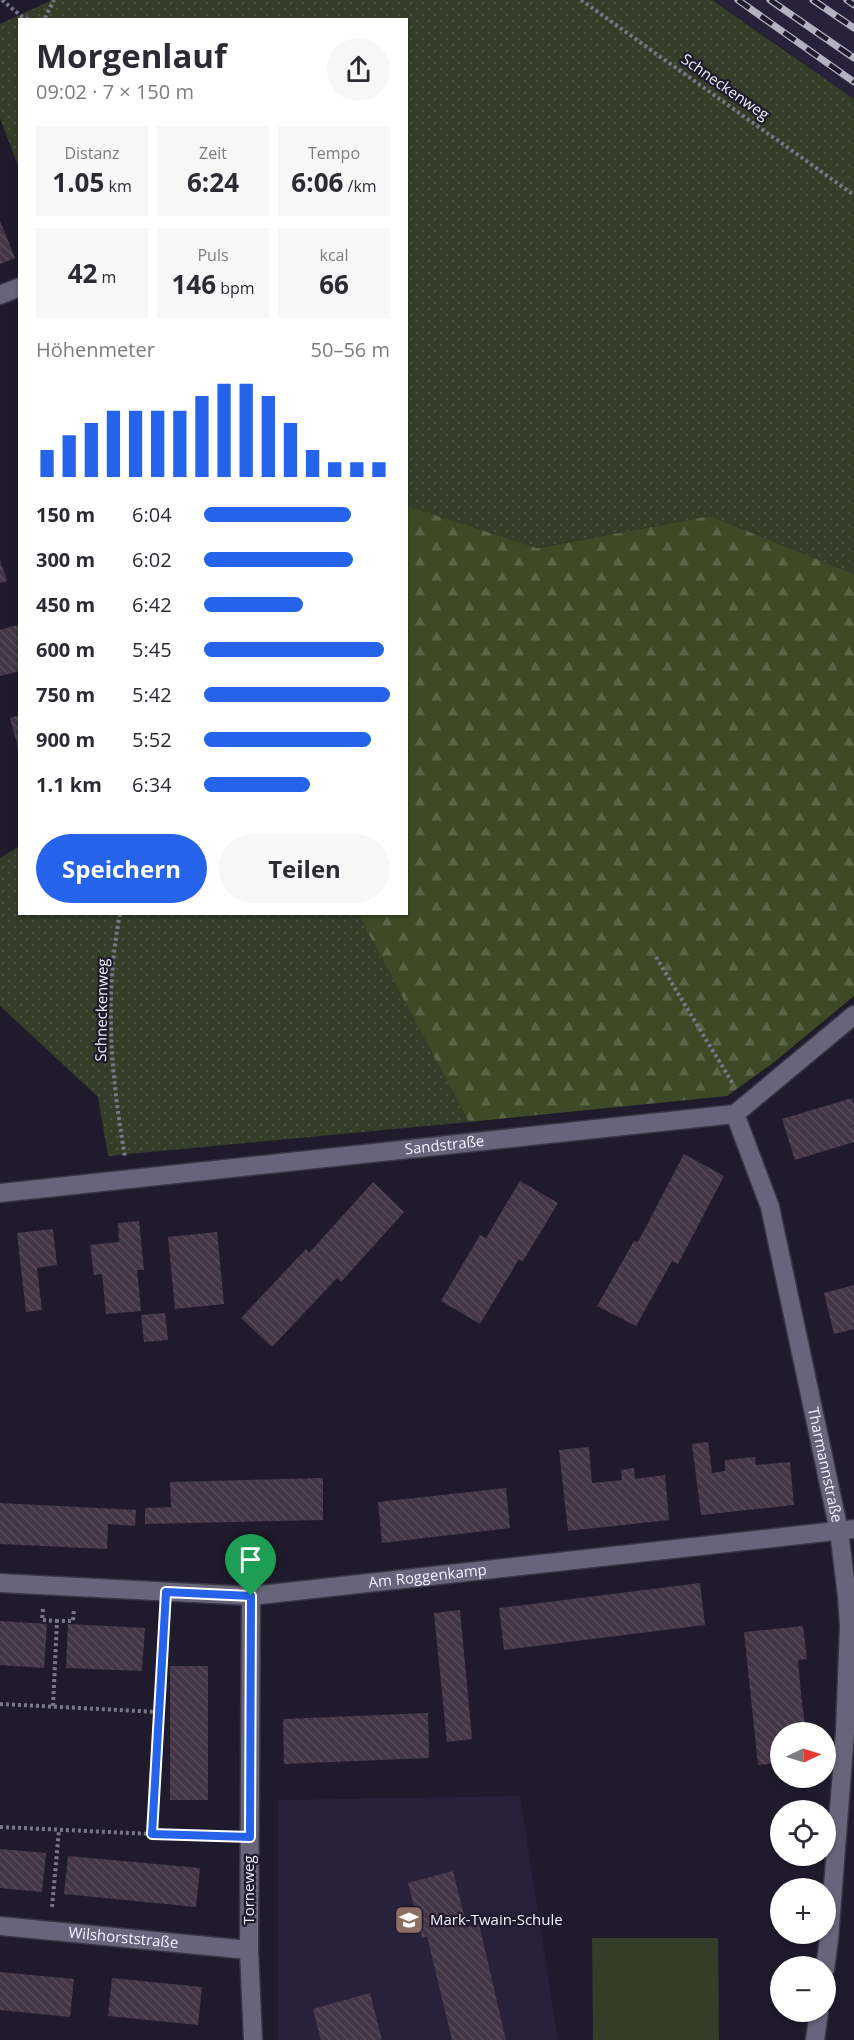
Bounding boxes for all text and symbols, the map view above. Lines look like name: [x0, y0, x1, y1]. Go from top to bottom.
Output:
text: Morgenlauf: [36, 33, 227, 78]
button: share: [327, 38, 390, 101]
street label: Schneckenweg: [678, 48, 774, 124]
text: 09:02 · 7 × 150 m: [36, 78, 194, 105]
text: Distanz: [64, 142, 120, 164]
text: Zeit: [199, 142, 227, 164]
text: Tempo: [308, 142, 360, 164]
text: 1.05: [52, 164, 104, 200]
text: 6:24: [187, 164, 239, 200]
text: 6:06: [291, 164, 343, 200]
text: km: [104, 175, 132, 197]
text: /km: [343, 175, 377, 197]
text: Puls: [197, 244, 229, 266]
text: kcal: [320, 244, 349, 266]
text: 42: [68, 255, 97, 291]
text: m: [97, 266, 116, 288]
text: 146: [171, 266, 216, 302]
text: 66: [319, 266, 349, 302]
text: bpm: [216, 277, 255, 299]
text: Höhenmeter: [36, 336, 155, 363]
text: 50–56 m: [311, 336, 390, 363]
text: 150 m: [36, 501, 95, 528]
text: 6:04: [132, 501, 172, 528]
text: 300 m: [36, 546, 95, 573]
text: 6:02: [132, 546, 172, 573]
text: 450 m: [36, 591, 95, 618]
text: 6:42: [132, 591, 172, 618]
text: 600 m: [36, 636, 95, 663]
text: 5:45: [132, 636, 172, 663]
text: 750 m: [36, 681, 95, 708]
text: 5:42: [132, 681, 172, 708]
text: 900 m: [36, 726, 95, 753]
text: 5:52: [132, 726, 172, 753]
text: 1.1 km: [36, 771, 102, 798]
text: 6:34: [132, 771, 172, 798]
button: Speichern: [36, 834, 207, 903]
button: Teilen: [219, 834, 390, 903]
street label: Schneckenweg: [90, 958, 112, 1062]
street label: Sandstraße: [404, 1130, 485, 1158]
street label: Tharmannstraße: [804, 1405, 848, 1524]
pin: [225, 1534, 276, 1596]
icon: arrive: [234, 1543, 267, 1576]
street label: Am Roggenkamp: [367, 1559, 488, 1592]
north arrow: [770, 1722, 836, 1788]
map controls: [770, 1722, 836, 2022]
button: locate: [770, 1800, 836, 1866]
street label: Torneweg: [238, 1855, 258, 1925]
button: +: [770, 1878, 836, 1944]
school or university icon: Mark-Twain-Schule: [393, 1904, 425, 1936]
place label: Mark-Twain-Schule: [430, 1909, 563, 1929]
street label: Wilshorststraße: [68, 1922, 179, 1952]
button: −: [770, 1956, 836, 2022]

